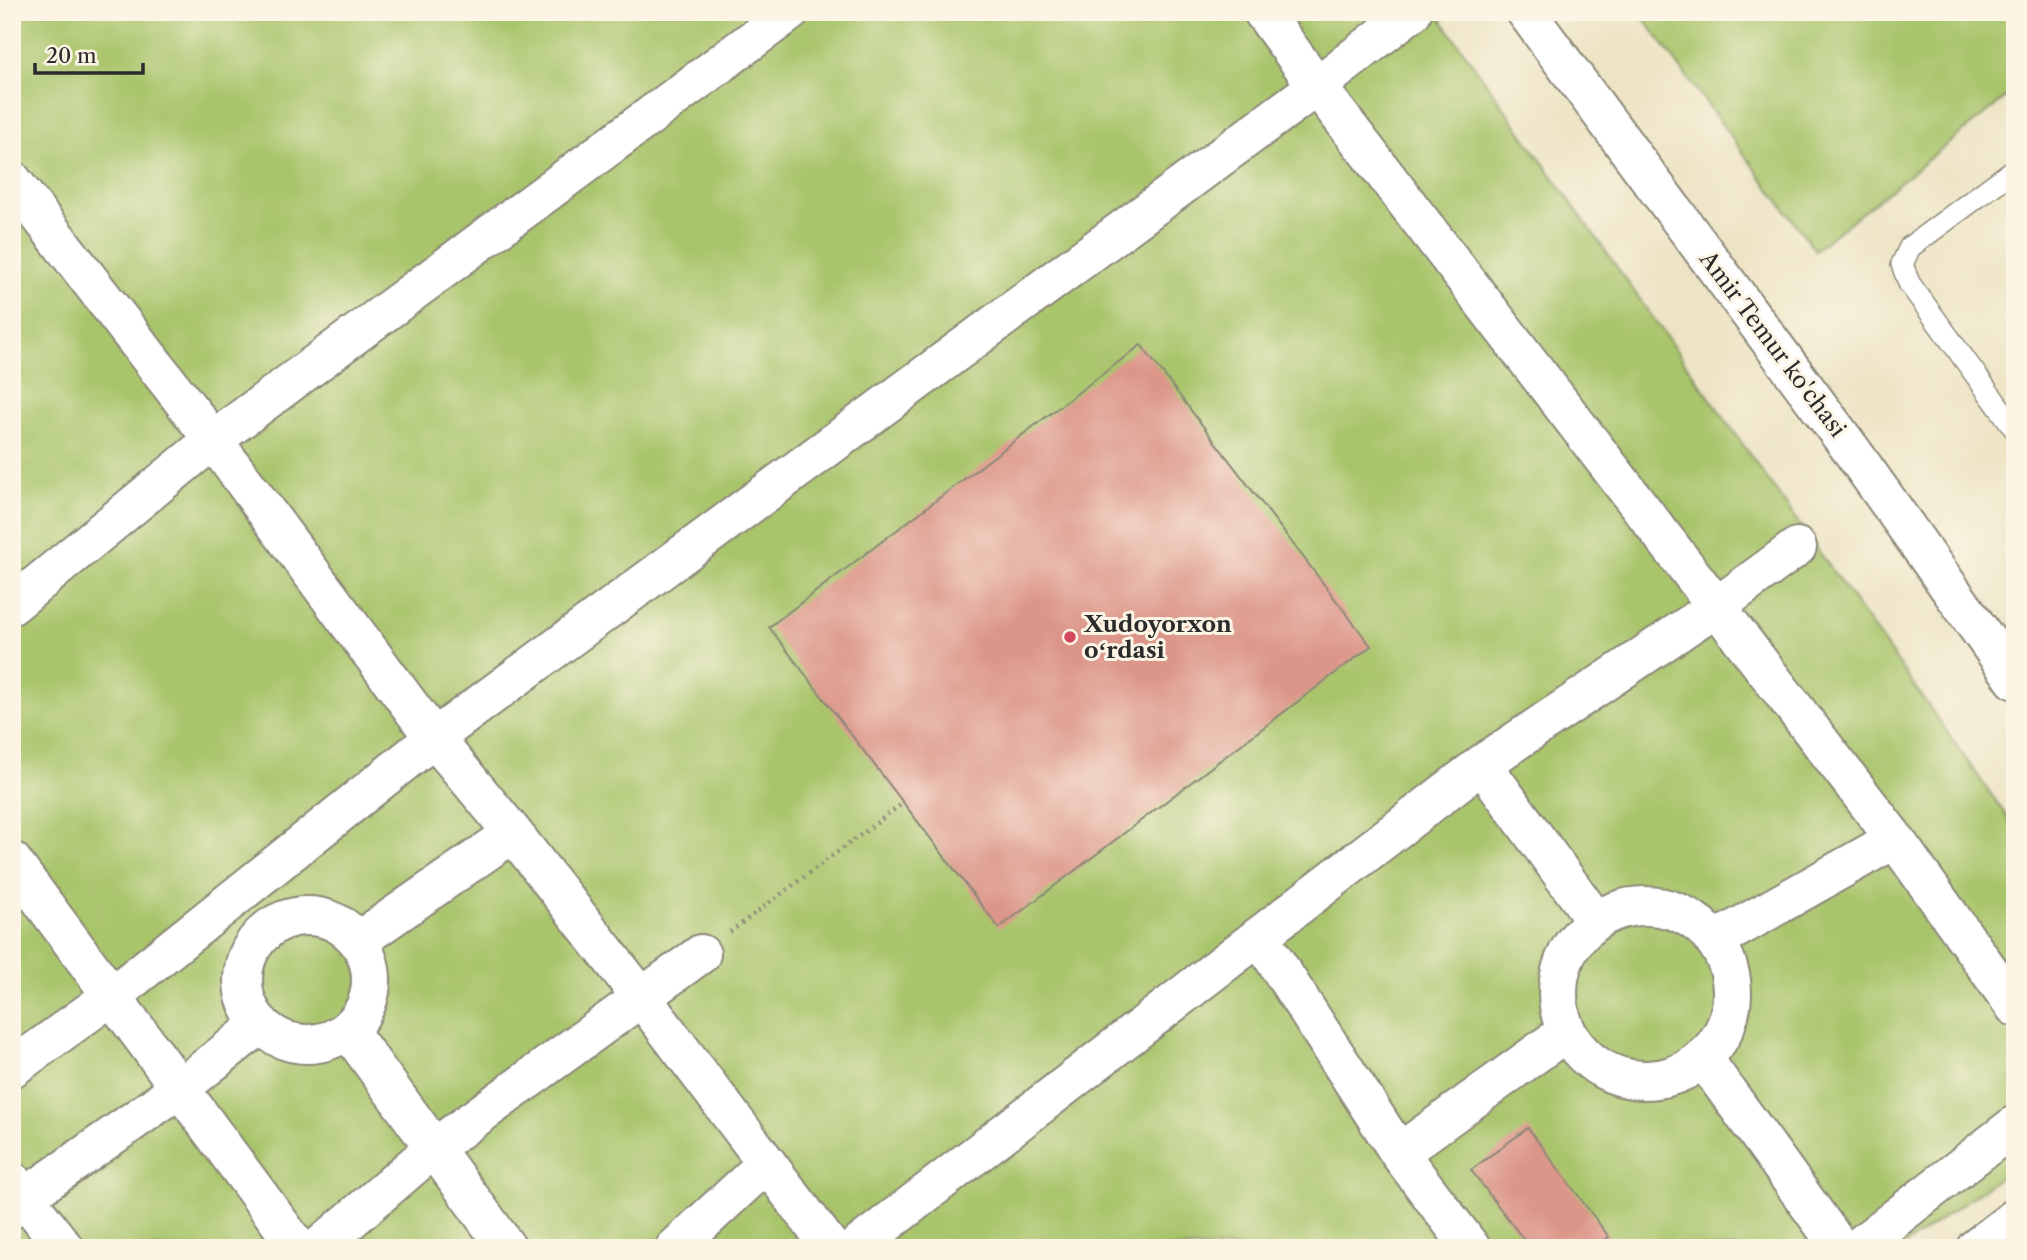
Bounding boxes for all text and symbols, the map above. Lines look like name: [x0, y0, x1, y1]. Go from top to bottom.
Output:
scale bar: [35, 32, 144, 76]
text: 20 m: [46, 43, 97, 68]
street label: Amir Temur ko'chasi: [1693, 245, 1852, 442]
place label: Xudoyorxon oʻrdasi: [1083, 610, 1232, 664]
marker: Xudoyorxon oʻrdasi: [1062, 629, 1078, 645]

